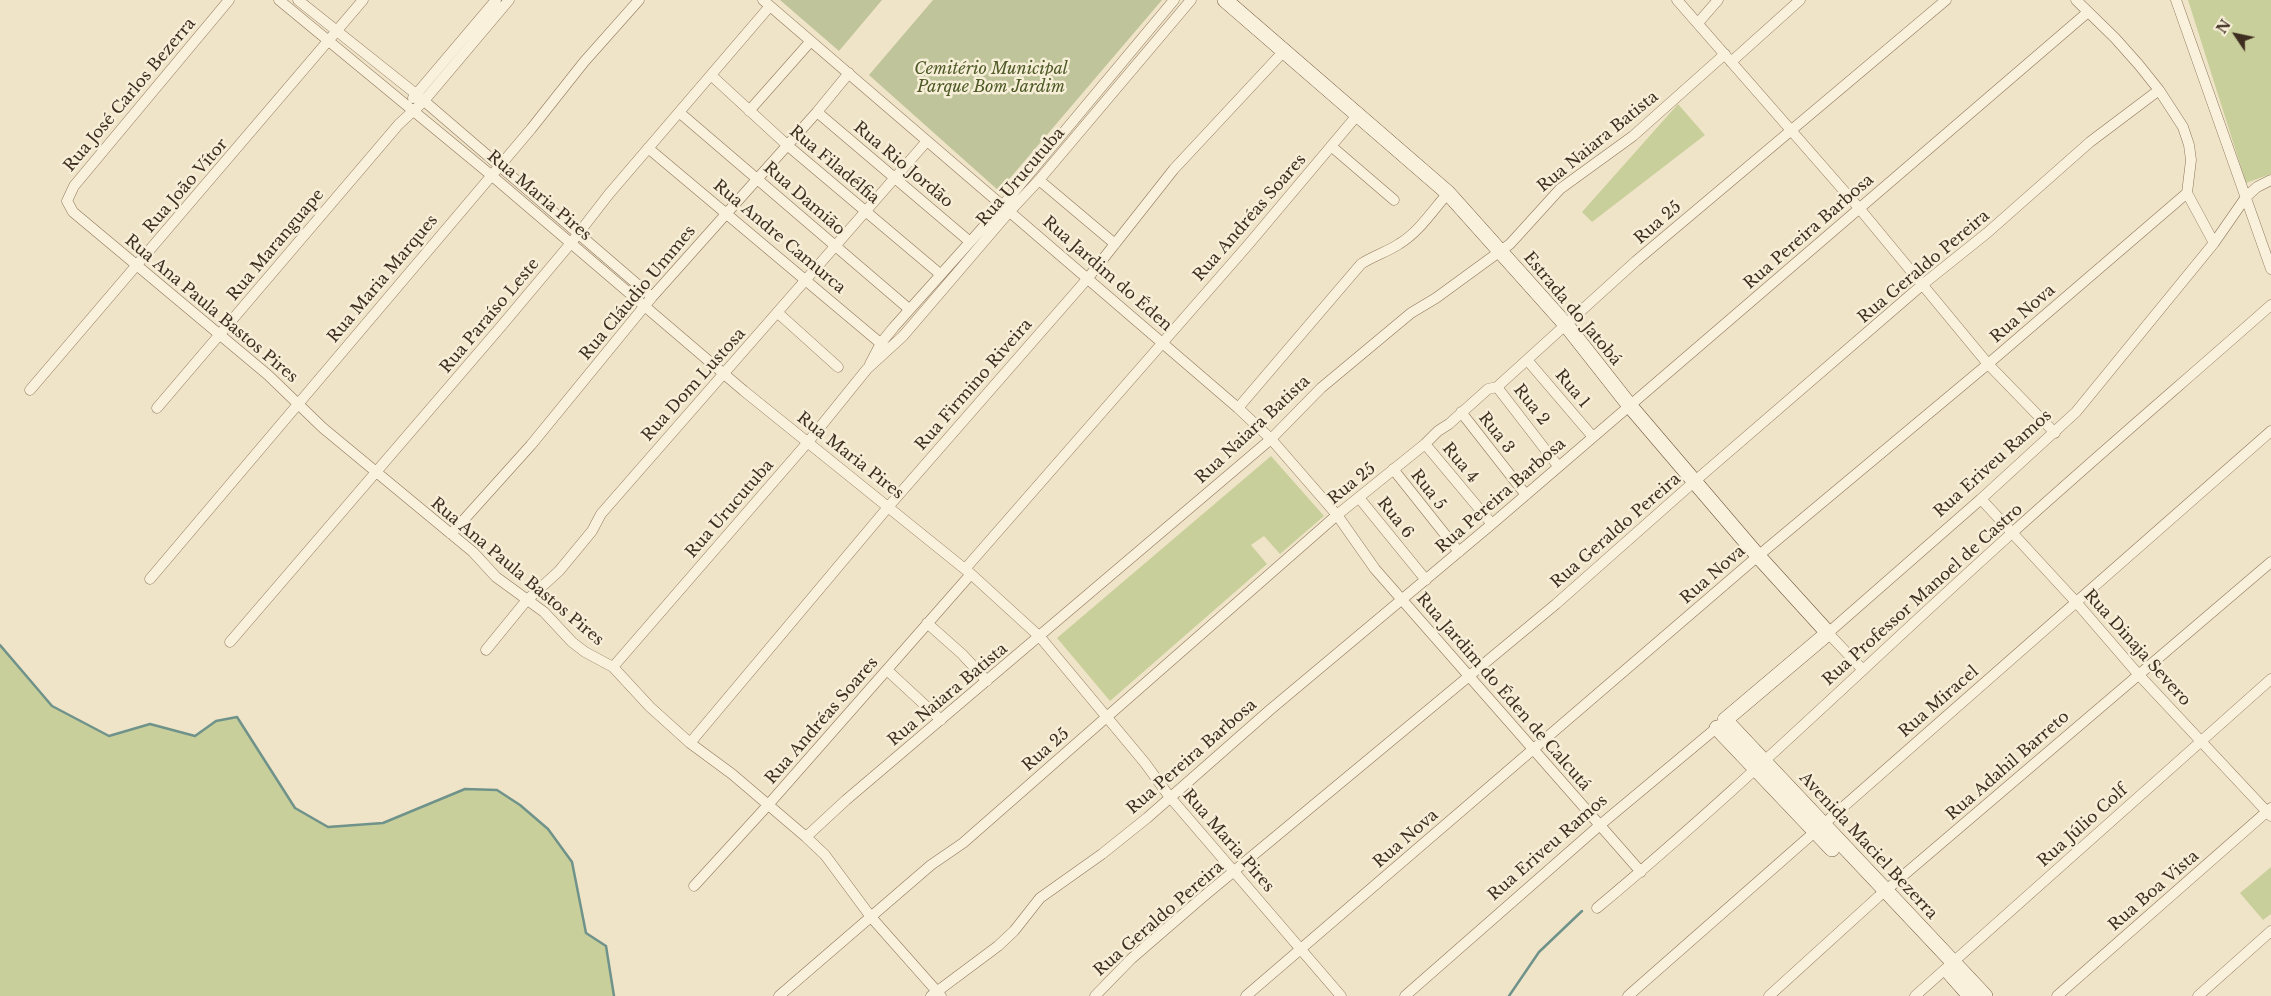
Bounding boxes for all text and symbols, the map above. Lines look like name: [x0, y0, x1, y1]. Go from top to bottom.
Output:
north arrow: [2211, 10, 2261, 60]
street label: Rua José Carlos Bezerra: [60, 14, 200, 176]
text: N: [2212, 16, 2235, 37]
park label: Cemitério Municipal Parque Bom Jardim: [914, 59, 1068, 97]
street label: Rua Naiara Batista: [1534, 87, 1662, 197]
street label: Rua Rio Jordão: [849, 118, 957, 212]
street label: Rua Filadélfia: [785, 122, 883, 208]
street label: Rua Urucutuba: [973, 124, 1069, 230]
street label: Rua João Vítor: [140, 135, 232, 237]
street label: Rua Maria Pires: [483, 147, 595, 245]
street label: Rua Andréas Soares: [1190, 151, 1310, 285]
street label: Rua Damião: [759, 158, 849, 240]
street label: Rua Pereira Barbosa: [1740, 170, 1878, 294]
street label: Rua Andre Camurca: [709, 176, 849, 298]
street label: Rua Maranguape: [224, 185, 328, 305]
street label: Rua 25: [1631, 197, 1685, 249]
street label: Rua Geraldo Pereira: [1854, 206, 1994, 328]
street label: Rua Maria Marques: [324, 211, 442, 347]
street label: Rua Jardim do Éden: [1038, 213, 1176, 335]
street label: Rua Cláudio Ummes: [576, 222, 700, 364]
street label: Rua Ana Paula Bastos Pires: [121, 231, 301, 387]
street label: Estrada do Jatobá: [1519, 248, 1625, 370]
street label: Rua Paraíso Leste: [436, 255, 544, 377]
street label: Rua Nova: [1987, 281, 2059, 347]
street label: Rua Firmino Riveira: [912, 315, 1036, 455]
street label: Rua Dom Lustosa: [638, 325, 750, 445]
street label: Rua 1: [1551, 366, 1593, 412]
street label: Rua Naiara Batista: [1192, 372, 1314, 488]
street label: Rua 2: [1509, 381, 1553, 429]
street label: Rua Eriveu Ramos: [1930, 406, 2056, 522]
street label: Rua Maria Pires: [793, 408, 907, 504]
street label: Rua 3: [1474, 409, 1518, 457]
street label: Rua Pereira Barbosa: [1432, 434, 1570, 558]
street label: Rua 4: [1438, 439, 1482, 487]
street label: Rua Urucutuba: [682, 456, 778, 562]
street label: Rua 25: [1324, 459, 1380, 509]
street label: Rua 5: [1406, 466, 1450, 514]
street label: Rua Geraldo Pereira: [1547, 469, 1685, 593]
street label: Rua Ana Paula Bastos Pires: [427, 494, 607, 650]
street label: Rua 6: [1373, 494, 1417, 542]
street label: Rua Professor Manoel de Castro: [1819, 500, 2027, 690]
street label: Rua Nova: [1677, 542, 1749, 608]
street label: Rua Dinaja Severo: [2080, 586, 2194, 710]
street label: Rua Jardim do Éden de Calcutá: [1412, 589, 1594, 795]
street label: Rua Naiara Batista: [884, 640, 1012, 750]
street label: Rua Andréas Soares: [762, 654, 882, 788]
street label: Rua Miracel: [1895, 662, 1983, 742]
street label: Rua Pereira Barbosa: [1123, 695, 1261, 819]
street label: Rua Adahil Barreto: [1943, 707, 2073, 825]
street label: Rua 25: [1019, 724, 1073, 776]
street label: Avenida Maciel Bezerra: [1795, 769, 1941, 923]
street label: Rua Júlio Colf: [2034, 781, 2132, 871]
street label: Rua Maria Pires: [1178, 786, 1278, 896]
street label: Rua Eriveu Ramos: [1484, 791, 1612, 905]
street label: Rua Nova: [1370, 806, 1442, 872]
street label: Rua Boa Vista: [2105, 847, 2203, 935]
street label: Rua Geraldo Pereira: [1090, 857, 1228, 981]

